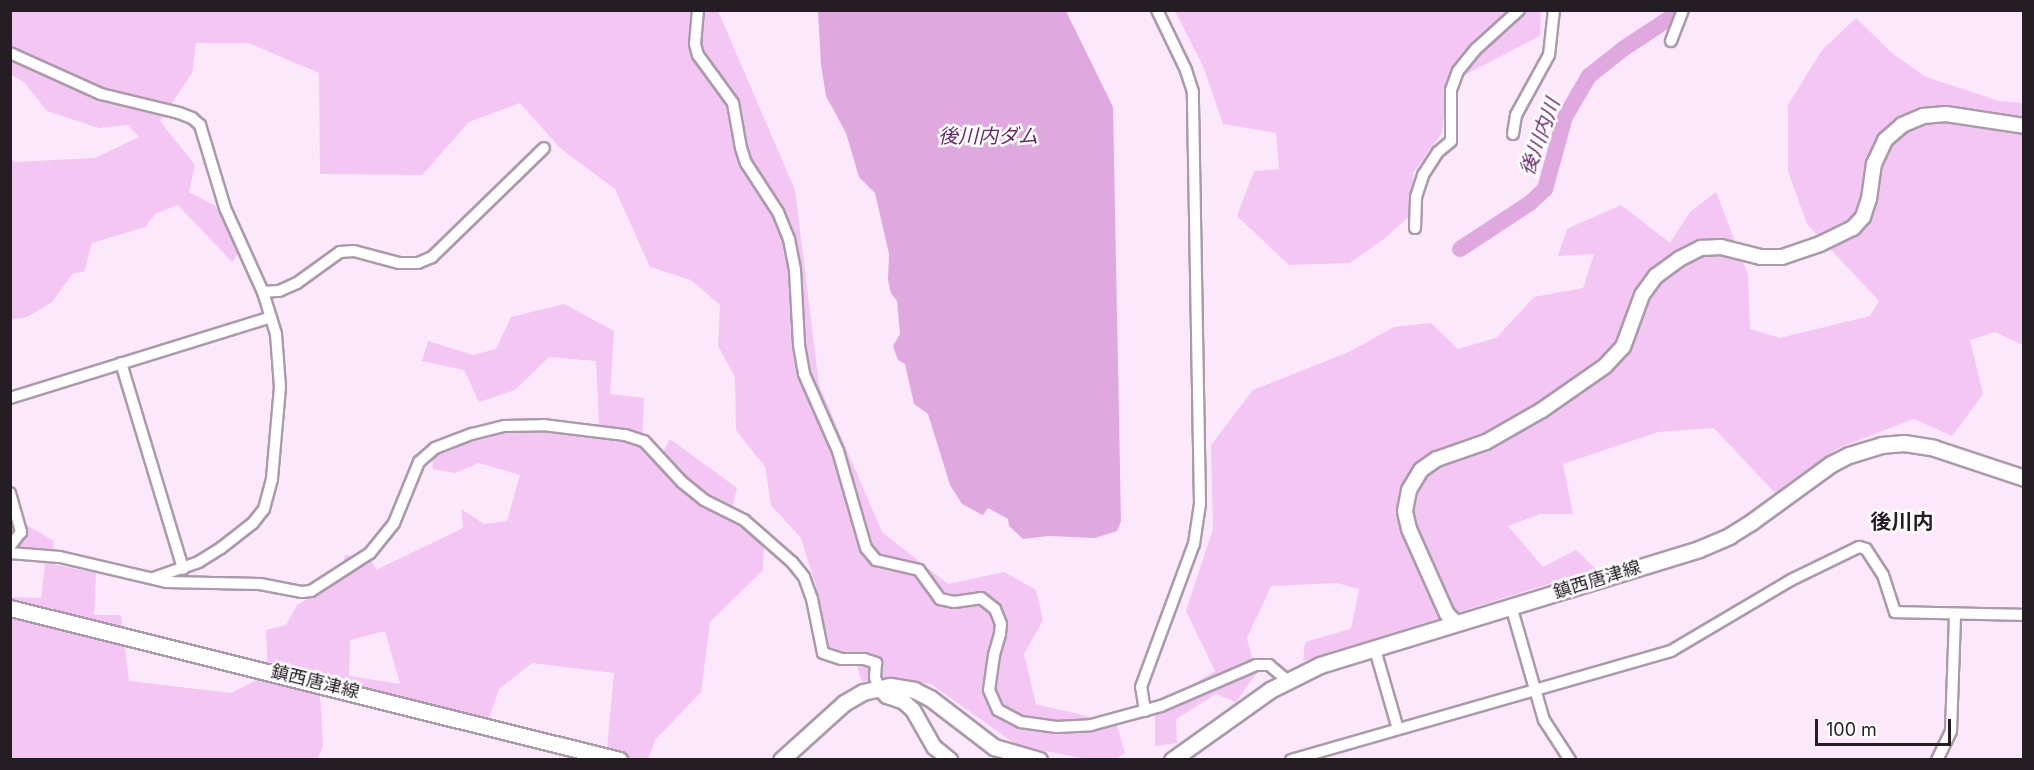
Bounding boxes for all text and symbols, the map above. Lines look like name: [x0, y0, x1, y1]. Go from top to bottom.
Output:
water label: 後川内川: [1515, 95, 1565, 179]
water label: 後川内ダム: [938, 124, 1038, 148]
district label: 後川内: [1871, 509, 1933, 535]
street label: 鎮西唐津線: [1551, 557, 1643, 603]
street label: 鎮西唐津線: [269, 661, 361, 703]
scale bar: [1818, 707, 1954, 745]
text: 100 m: [1826, 719, 1877, 740]

